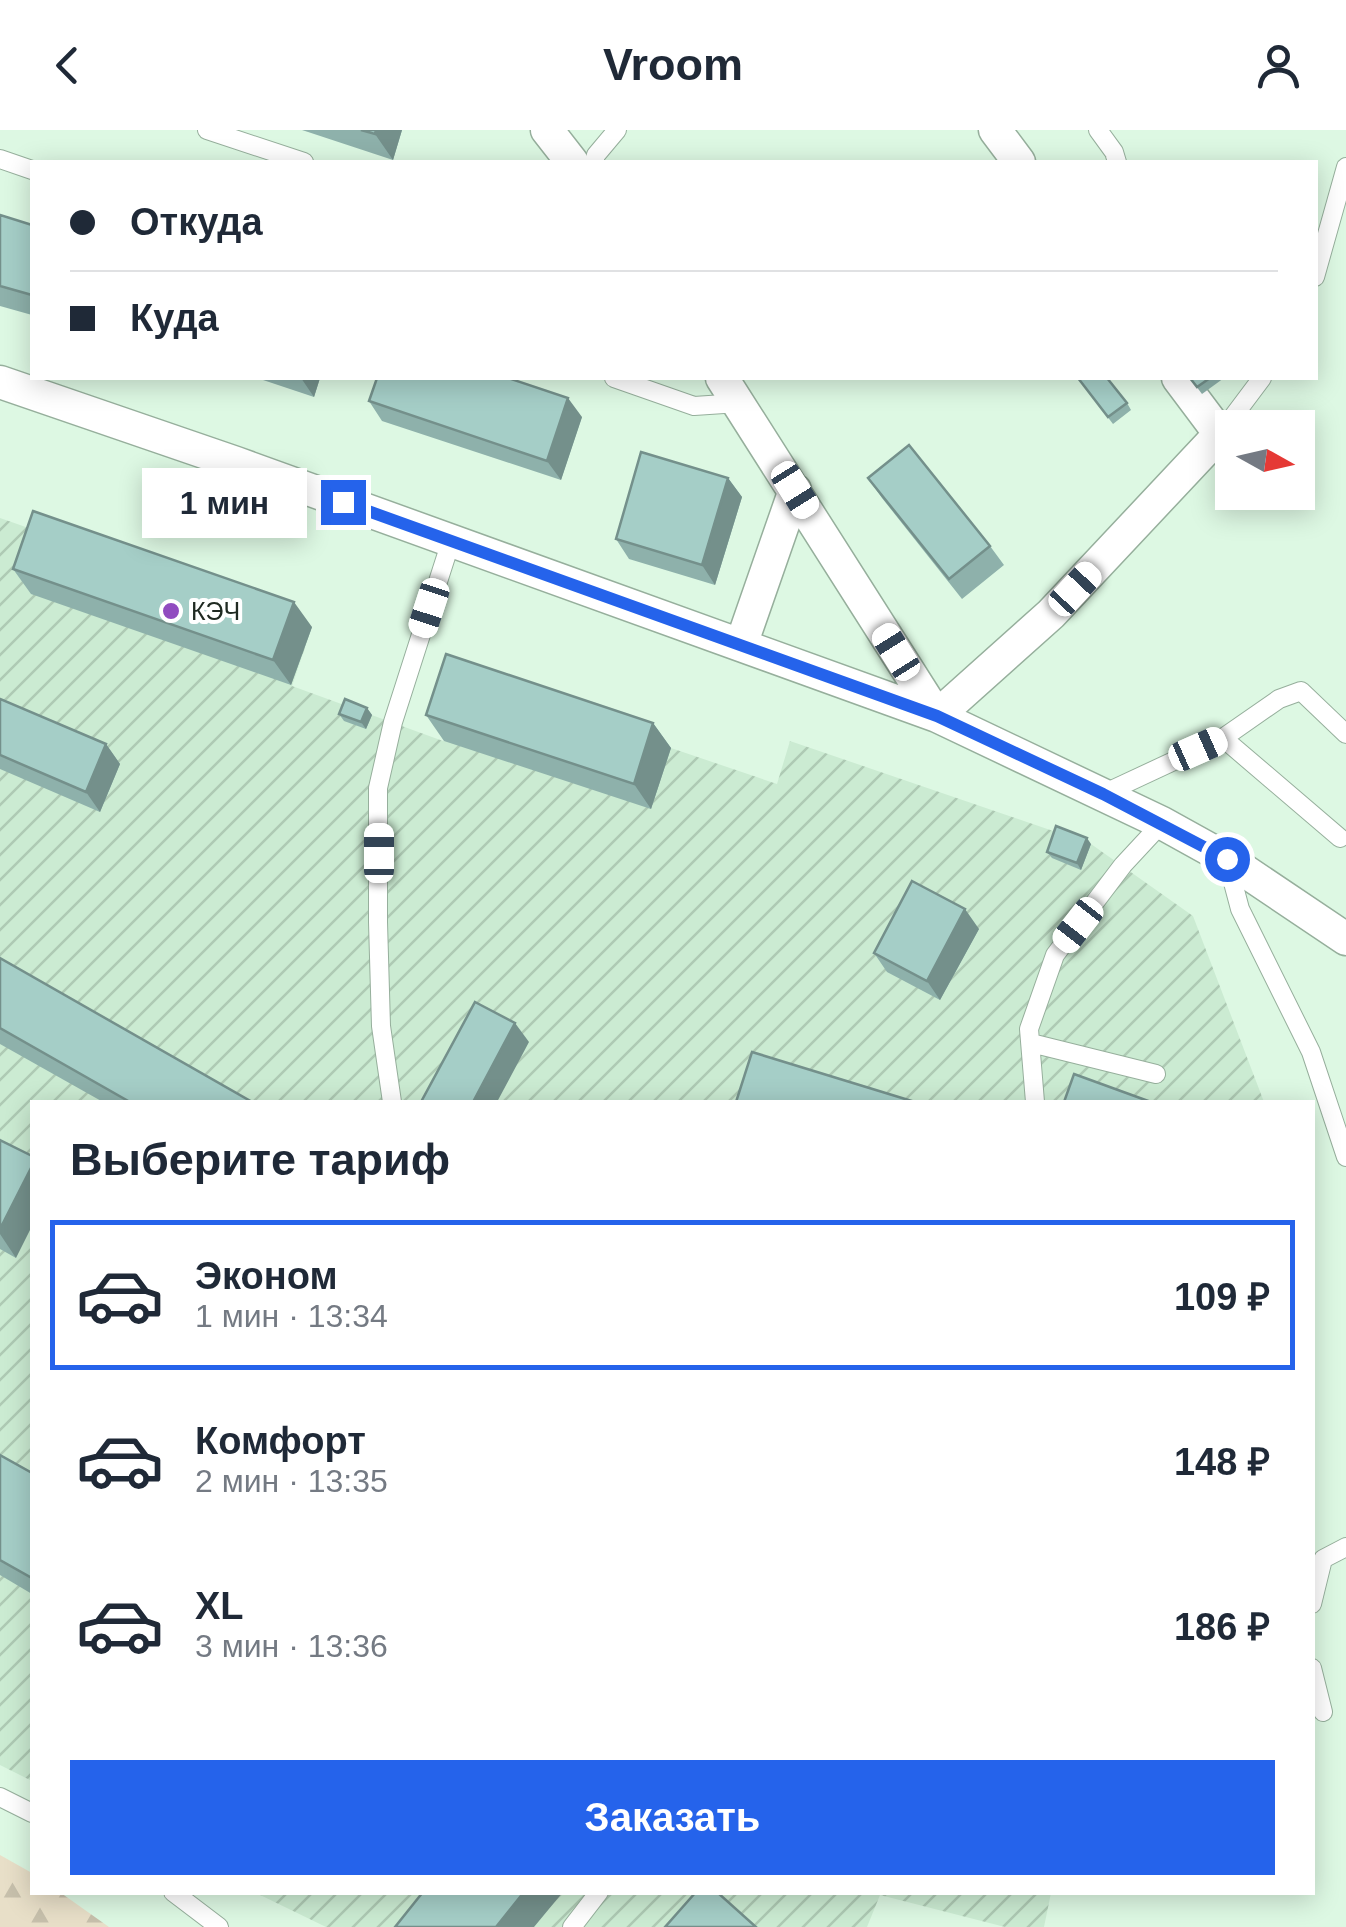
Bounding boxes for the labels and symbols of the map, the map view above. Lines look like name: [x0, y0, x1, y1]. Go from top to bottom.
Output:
north arrow: [1215, 410, 1315, 510]
car: [766, 457, 824, 523]
callout: 1 мин: [143, 467, 308, 537]
route end: [321, 480, 366, 525]
car: [1044, 557, 1106, 621]
car: [405, 575, 453, 641]
place label: КЭЧ: [191, 597, 240, 625]
marker: КЭЧ: [160, 600, 182, 622]
car: [867, 619, 925, 685]
car: [1164, 723, 1232, 775]
car: [364, 823, 394, 883]
route start: [1205, 837, 1250, 882]
car: [1048, 892, 1108, 958]

